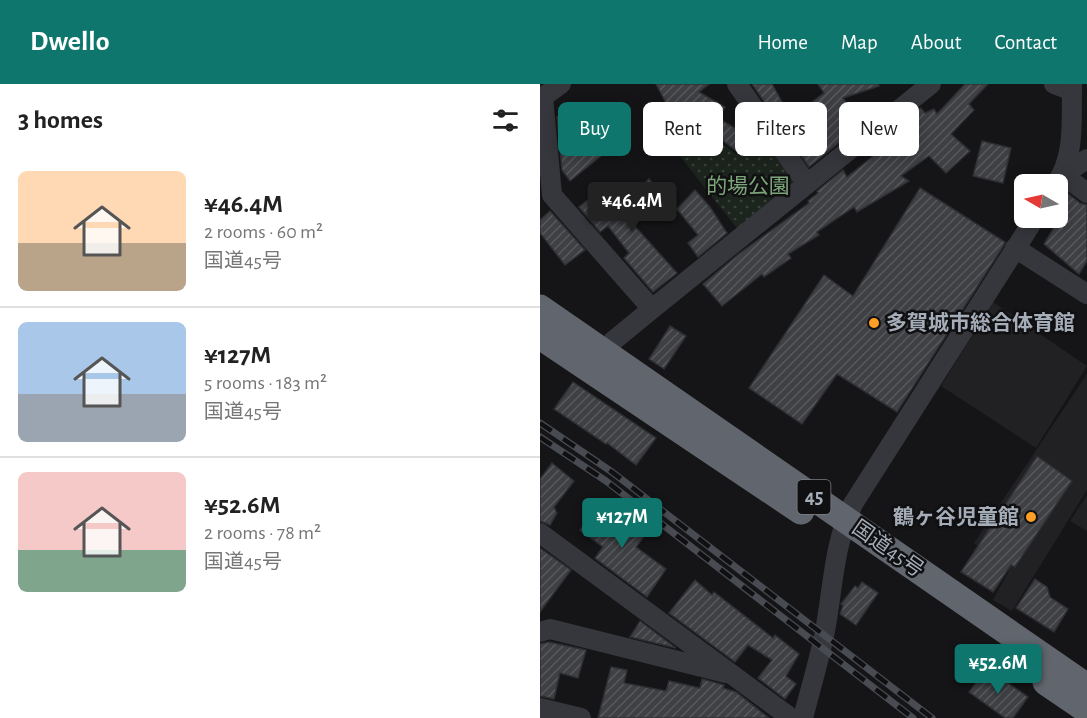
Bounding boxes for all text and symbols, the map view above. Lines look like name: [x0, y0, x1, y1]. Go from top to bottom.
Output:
text: Dwello: [30, 28, 109, 56]
text: Home: [757, 32, 808, 53]
text: Map: [841, 32, 878, 53]
text: About: [911, 32, 961, 53]
text: Contact: [994, 32, 1057, 53]
chip: Buy: [558, 102, 631, 156]
chip: Rent: [643, 102, 723, 156]
chip: Filters: [735, 102, 827, 156]
chip: New: [839, 102, 919, 156]
icon: filters: [489, 104, 522, 137]
text: 3 homes: [18, 107, 103, 133]
north arrow: [1014, 174, 1068, 228]
map controls: [1014, 174, 1068, 228]
park label: 的場公園: [706, 175, 790, 197]
pin: ¥46.4M: [583, 182, 681, 233]
text: ¥46.4M: [204, 191, 283, 217]
text: ¥46.4M: [602, 191, 662, 211]
icon: home: [66, 195, 138, 267]
text: 2 rooms · 60 m²: [204, 222, 323, 242]
text: 国道45号: [204, 251, 282, 271]
place label: 多賀城市総合体育館: [886, 311, 1075, 334]
marker: 多賀城市総合体育館: [867, 316, 881, 330]
text: ¥127M: [204, 342, 271, 368]
icon: home: [66, 346, 138, 418]
text: 5 rooms · 183 m²: [204, 373, 327, 393]
text: 国道45号: [204, 402, 282, 422]
road number: 45: [798, 480, 830, 514]
text: ¥52.6M: [204, 492, 280, 518]
icon: home: [66, 496, 138, 568]
pin: ¥127M: [580, 498, 664, 549]
place label: 鶴ヶ谷児童館: [893, 506, 1019, 528]
text: ¥127M: [596, 507, 648, 527]
marker: 鶴ヶ谷児童館: [1024, 510, 1038, 524]
street label: 国道45号: [848, 516, 928, 581]
text: 2 rooms · 78 m²: [204, 523, 321, 543]
text: 国道45号: [204, 552, 282, 572]
pin: ¥52.6M: [949, 644, 1047, 695]
text: ¥52.6M: [969, 653, 1027, 673]

